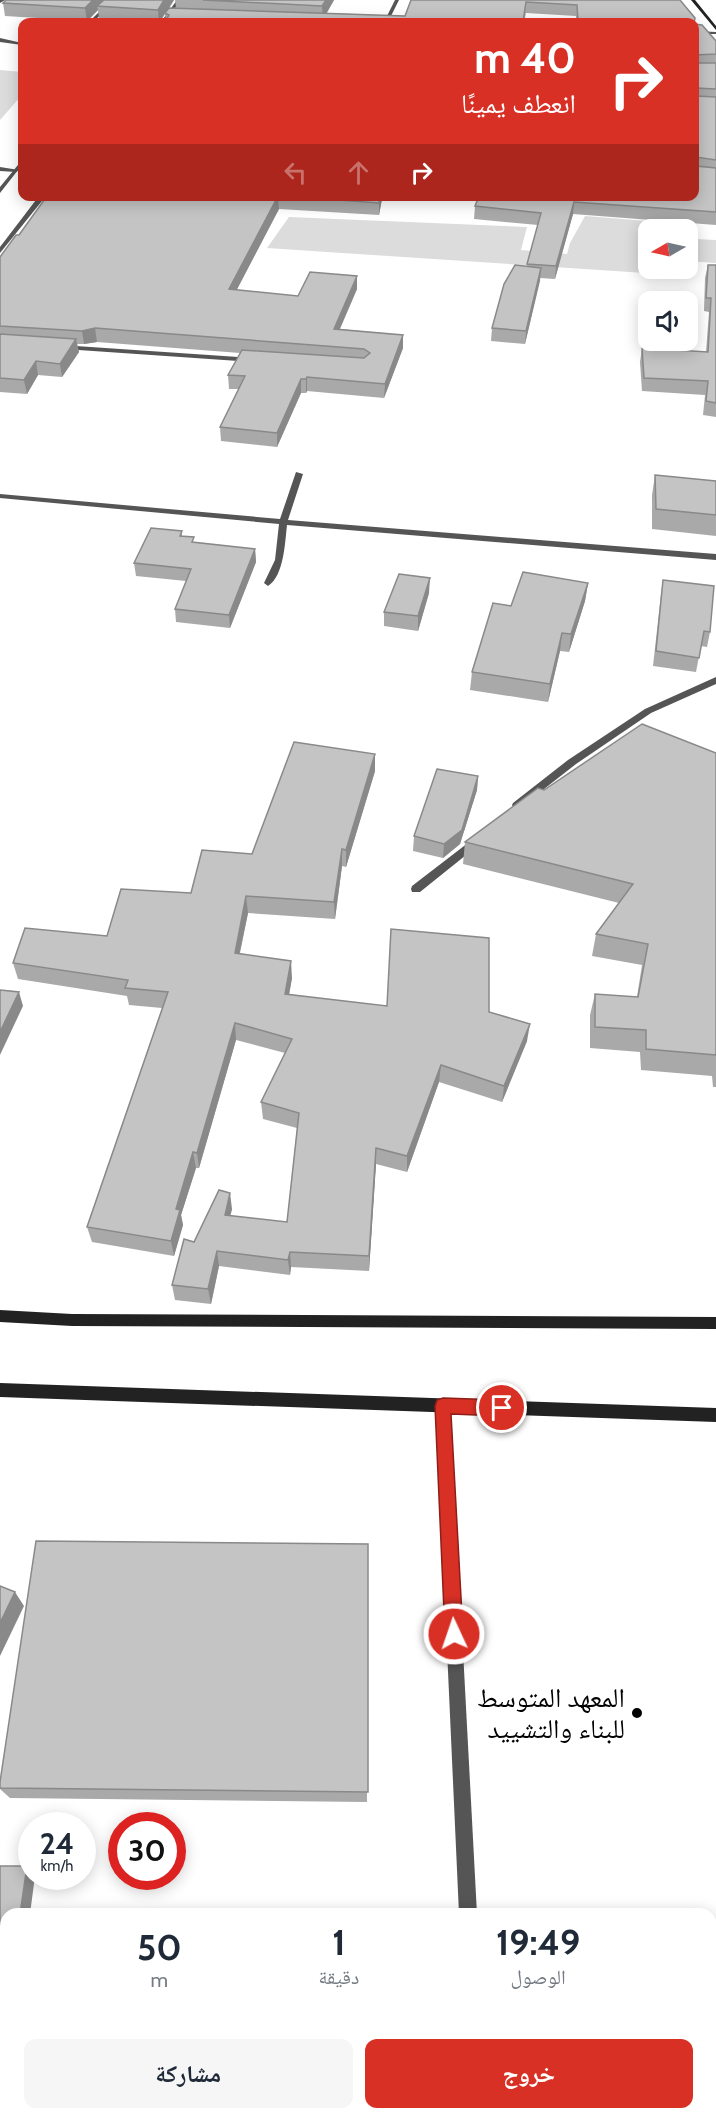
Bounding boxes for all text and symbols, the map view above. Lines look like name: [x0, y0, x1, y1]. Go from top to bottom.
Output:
text: 40 m: [474, 32, 576, 84]
icon: right: [597, 42, 675, 120]
text: انعطف يمينًا: [461, 87, 576, 120]
icon: left: [279, 156, 312, 189]
icon: ahead: [342, 156, 375, 189]
icon: right: [405, 156, 438, 189]
north arrow: [638, 219, 698, 279]
map controls: [638, 219, 698, 351]
button: sound: [638, 291, 698, 351]
pin: [476, 1382, 527, 1433]
icon: arrive: [485, 1391, 518, 1424]
position arrow: [422, 1602, 486, 1666]
place label: المعهد المتوسط للبناء والتشييد: [477, 1681, 625, 1745]
marker: المعهد المتوسط للبناء والتشييد: [630, 1706, 644, 1720]
speed limit sign: 30: [108, 1812, 186, 1890]
text: 24: [40, 1825, 74, 1862]
text: km/h: [41, 1857, 73, 1875]
text: 1: [332, 1920, 345, 1964]
text: 19:49: [496, 1920, 580, 1964]
text: 50: [137, 1925, 182, 1969]
text: دقيقة: [319, 1965, 359, 1989]
text: الوصول: [510, 1965, 566, 1989]
text: m: [150, 1968, 168, 1992]
button: مشاركة: [24, 2039, 353, 2108]
button: خروج: [365, 2039, 693, 2108]

